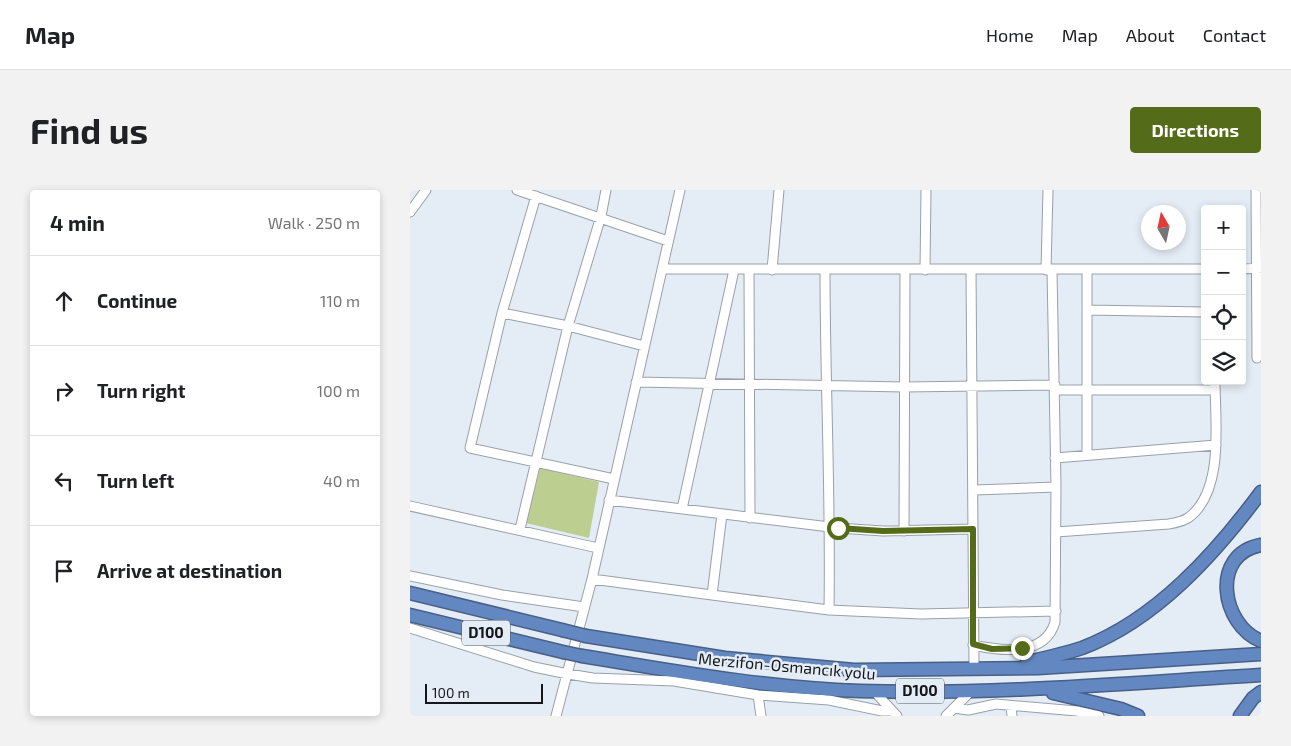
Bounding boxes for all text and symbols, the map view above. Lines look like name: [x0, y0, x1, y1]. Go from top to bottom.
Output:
text: Map: [25, 20, 75, 49]
text: Home: [986, 24, 1034, 46]
text: Map: [1062, 24, 1098, 46]
text: About: [1126, 24, 1175, 46]
text: Contact: [1203, 24, 1266, 46]
button: Directions: [1130, 107, 1261, 153]
text: Find us: [30, 109, 148, 151]
north arrow: [1141, 205, 1186, 250]
map controls: [1201, 205, 1246, 385]
button: +: [1201, 205, 1246, 250]
text: 4 min: [50, 210, 105, 235]
text: Walk · 250 m: [268, 213, 360, 232]
button: −: [1201, 250, 1246, 295]
icon: ahead: [50, 287, 78, 315]
text: Continue: [97, 289, 177, 312]
text: 110 m: [320, 291, 360, 310]
button: locate: [1201, 295, 1246, 340]
button: layers: [1201, 340, 1246, 385]
icon: right: [50, 377, 78, 405]
text: Turn right: [97, 379, 185, 402]
text: 100 m: [317, 381, 360, 400]
icon: left: [50, 467, 78, 495]
text: Turn left: [97, 469, 174, 492]
text: 40 m: [323, 471, 360, 490]
route start: [827, 517, 850, 540]
icon: arrive: [50, 557, 78, 585]
text: Arrive at destination: [97, 559, 282, 582]
road number: D100: [462, 620, 510, 646]
route end: [1011, 637, 1034, 660]
street label: Merzifon-Osmancık yolu: [698, 648, 877, 683]
road number: D100: [896, 678, 944, 704]
scale bar: [425, 681, 542, 704]
text: 100 m: [432, 684, 470, 701]

